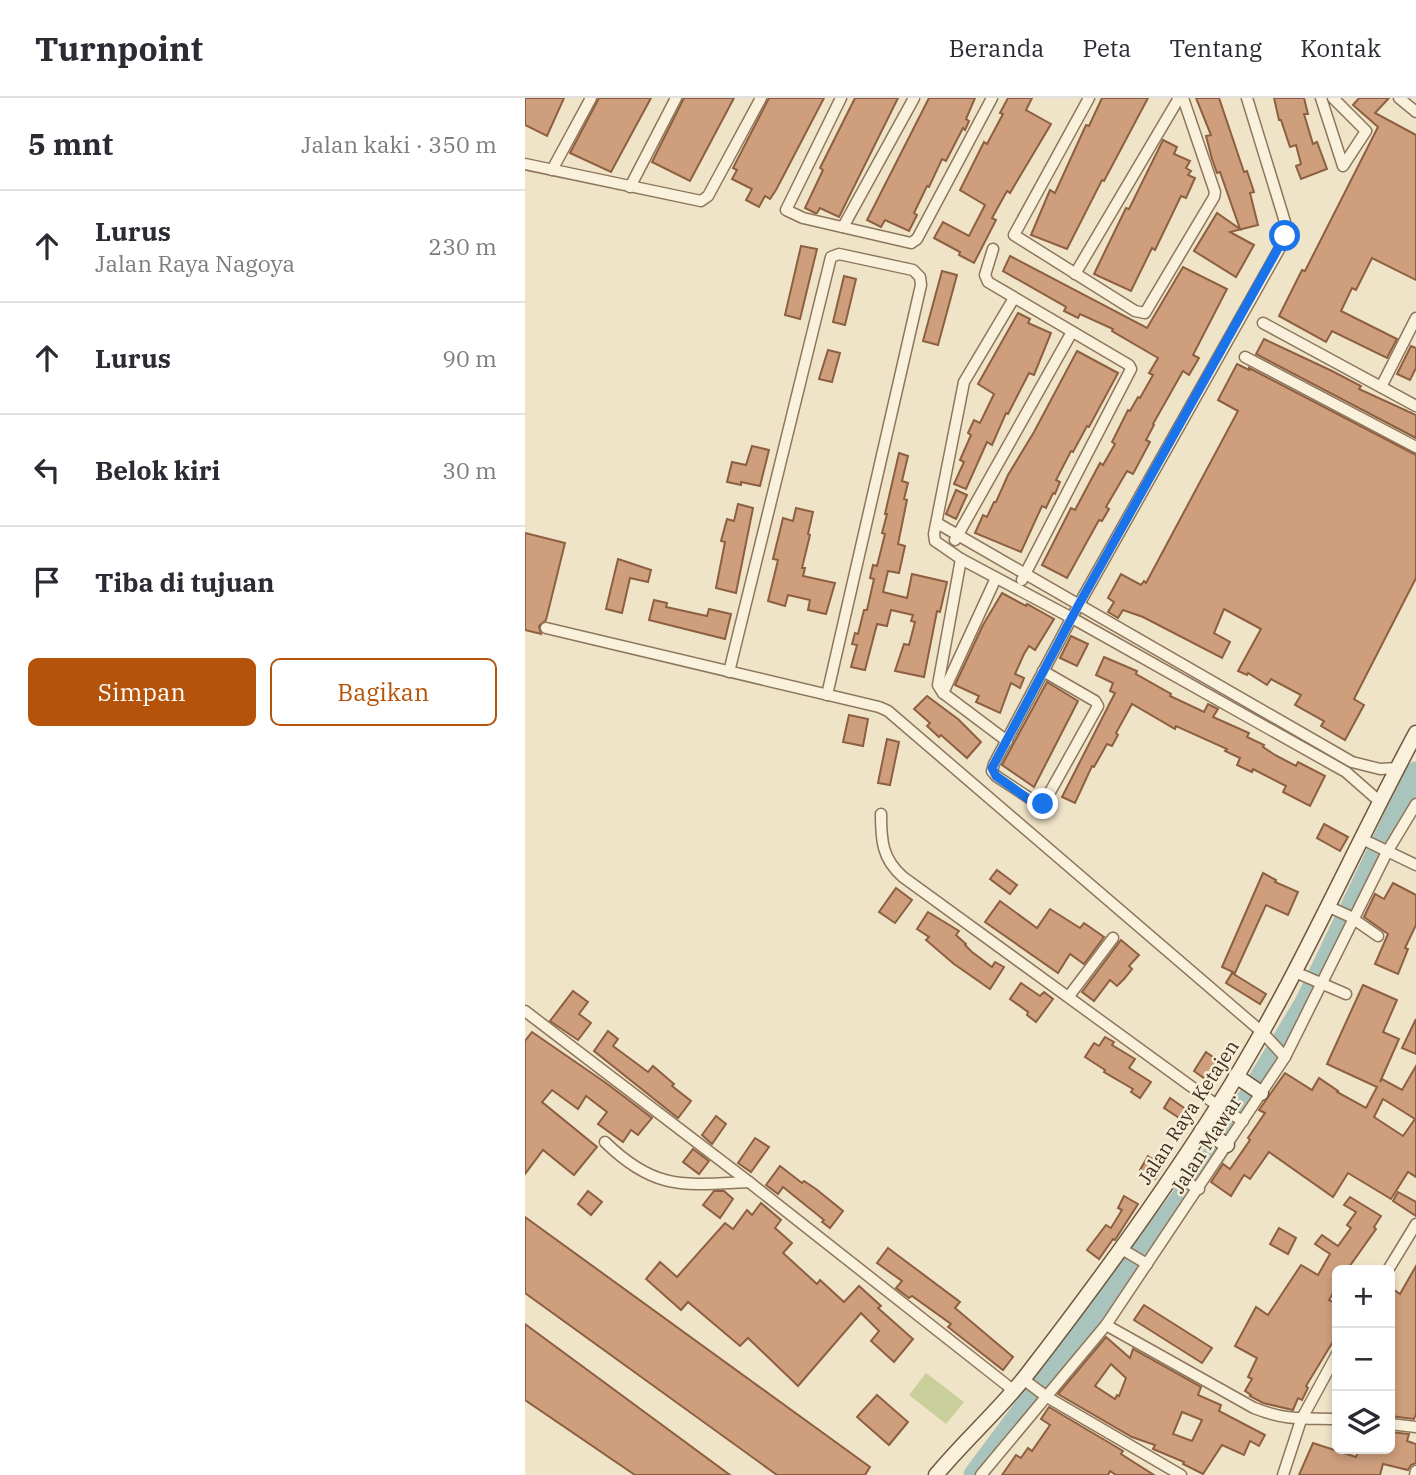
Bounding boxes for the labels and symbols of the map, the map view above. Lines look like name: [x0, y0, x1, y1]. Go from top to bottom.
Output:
route start: [1269, 220, 1300, 251]
route end: [1027, 788, 1058, 819]
street label: Jalan Raya Ketajen: [1132, 1035, 1244, 1189]
street label: Jalan Mawar: [1165, 1090, 1247, 1197]

